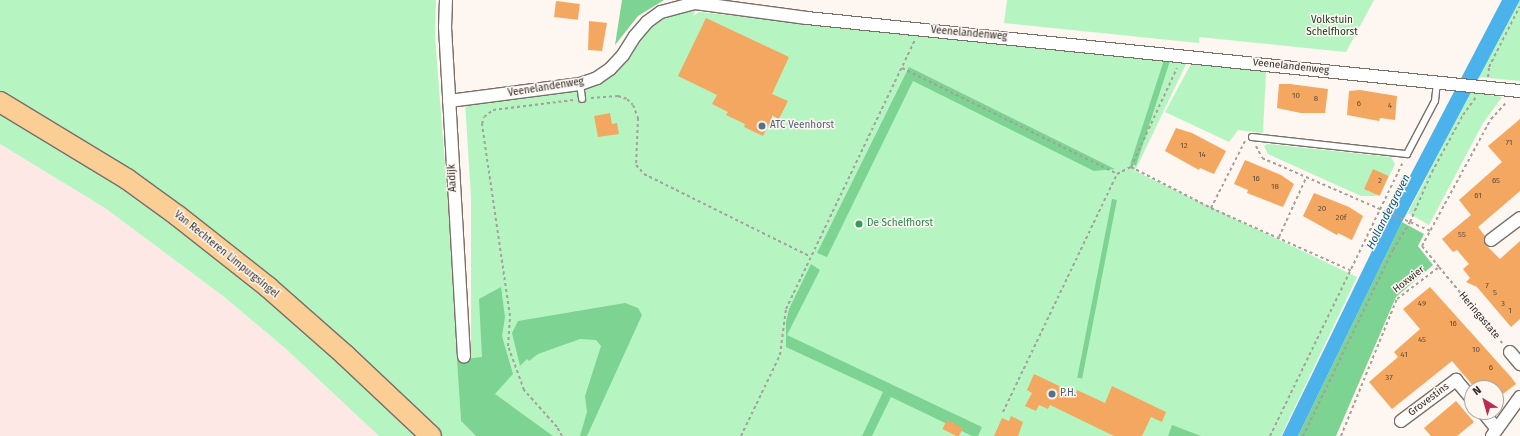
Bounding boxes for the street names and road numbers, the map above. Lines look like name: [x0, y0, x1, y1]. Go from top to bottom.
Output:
street label: Veenelandenweg: [930, 25, 1008, 43]
street label: Veenelandenweg: [1252, 57, 1330, 77]
street label: Veenelandenweg: [507, 76, 585, 100]
street label: Aadijk: [446, 164, 460, 192]
street label: Van Rechteren Limpurgsingel: [171, 209, 281, 301]
street label: Hoxwier: [1391, 264, 1427, 296]
street label: Heringastate: [1456, 290, 1502, 342]
street label: Grovestins: [1406, 381, 1452, 419]

